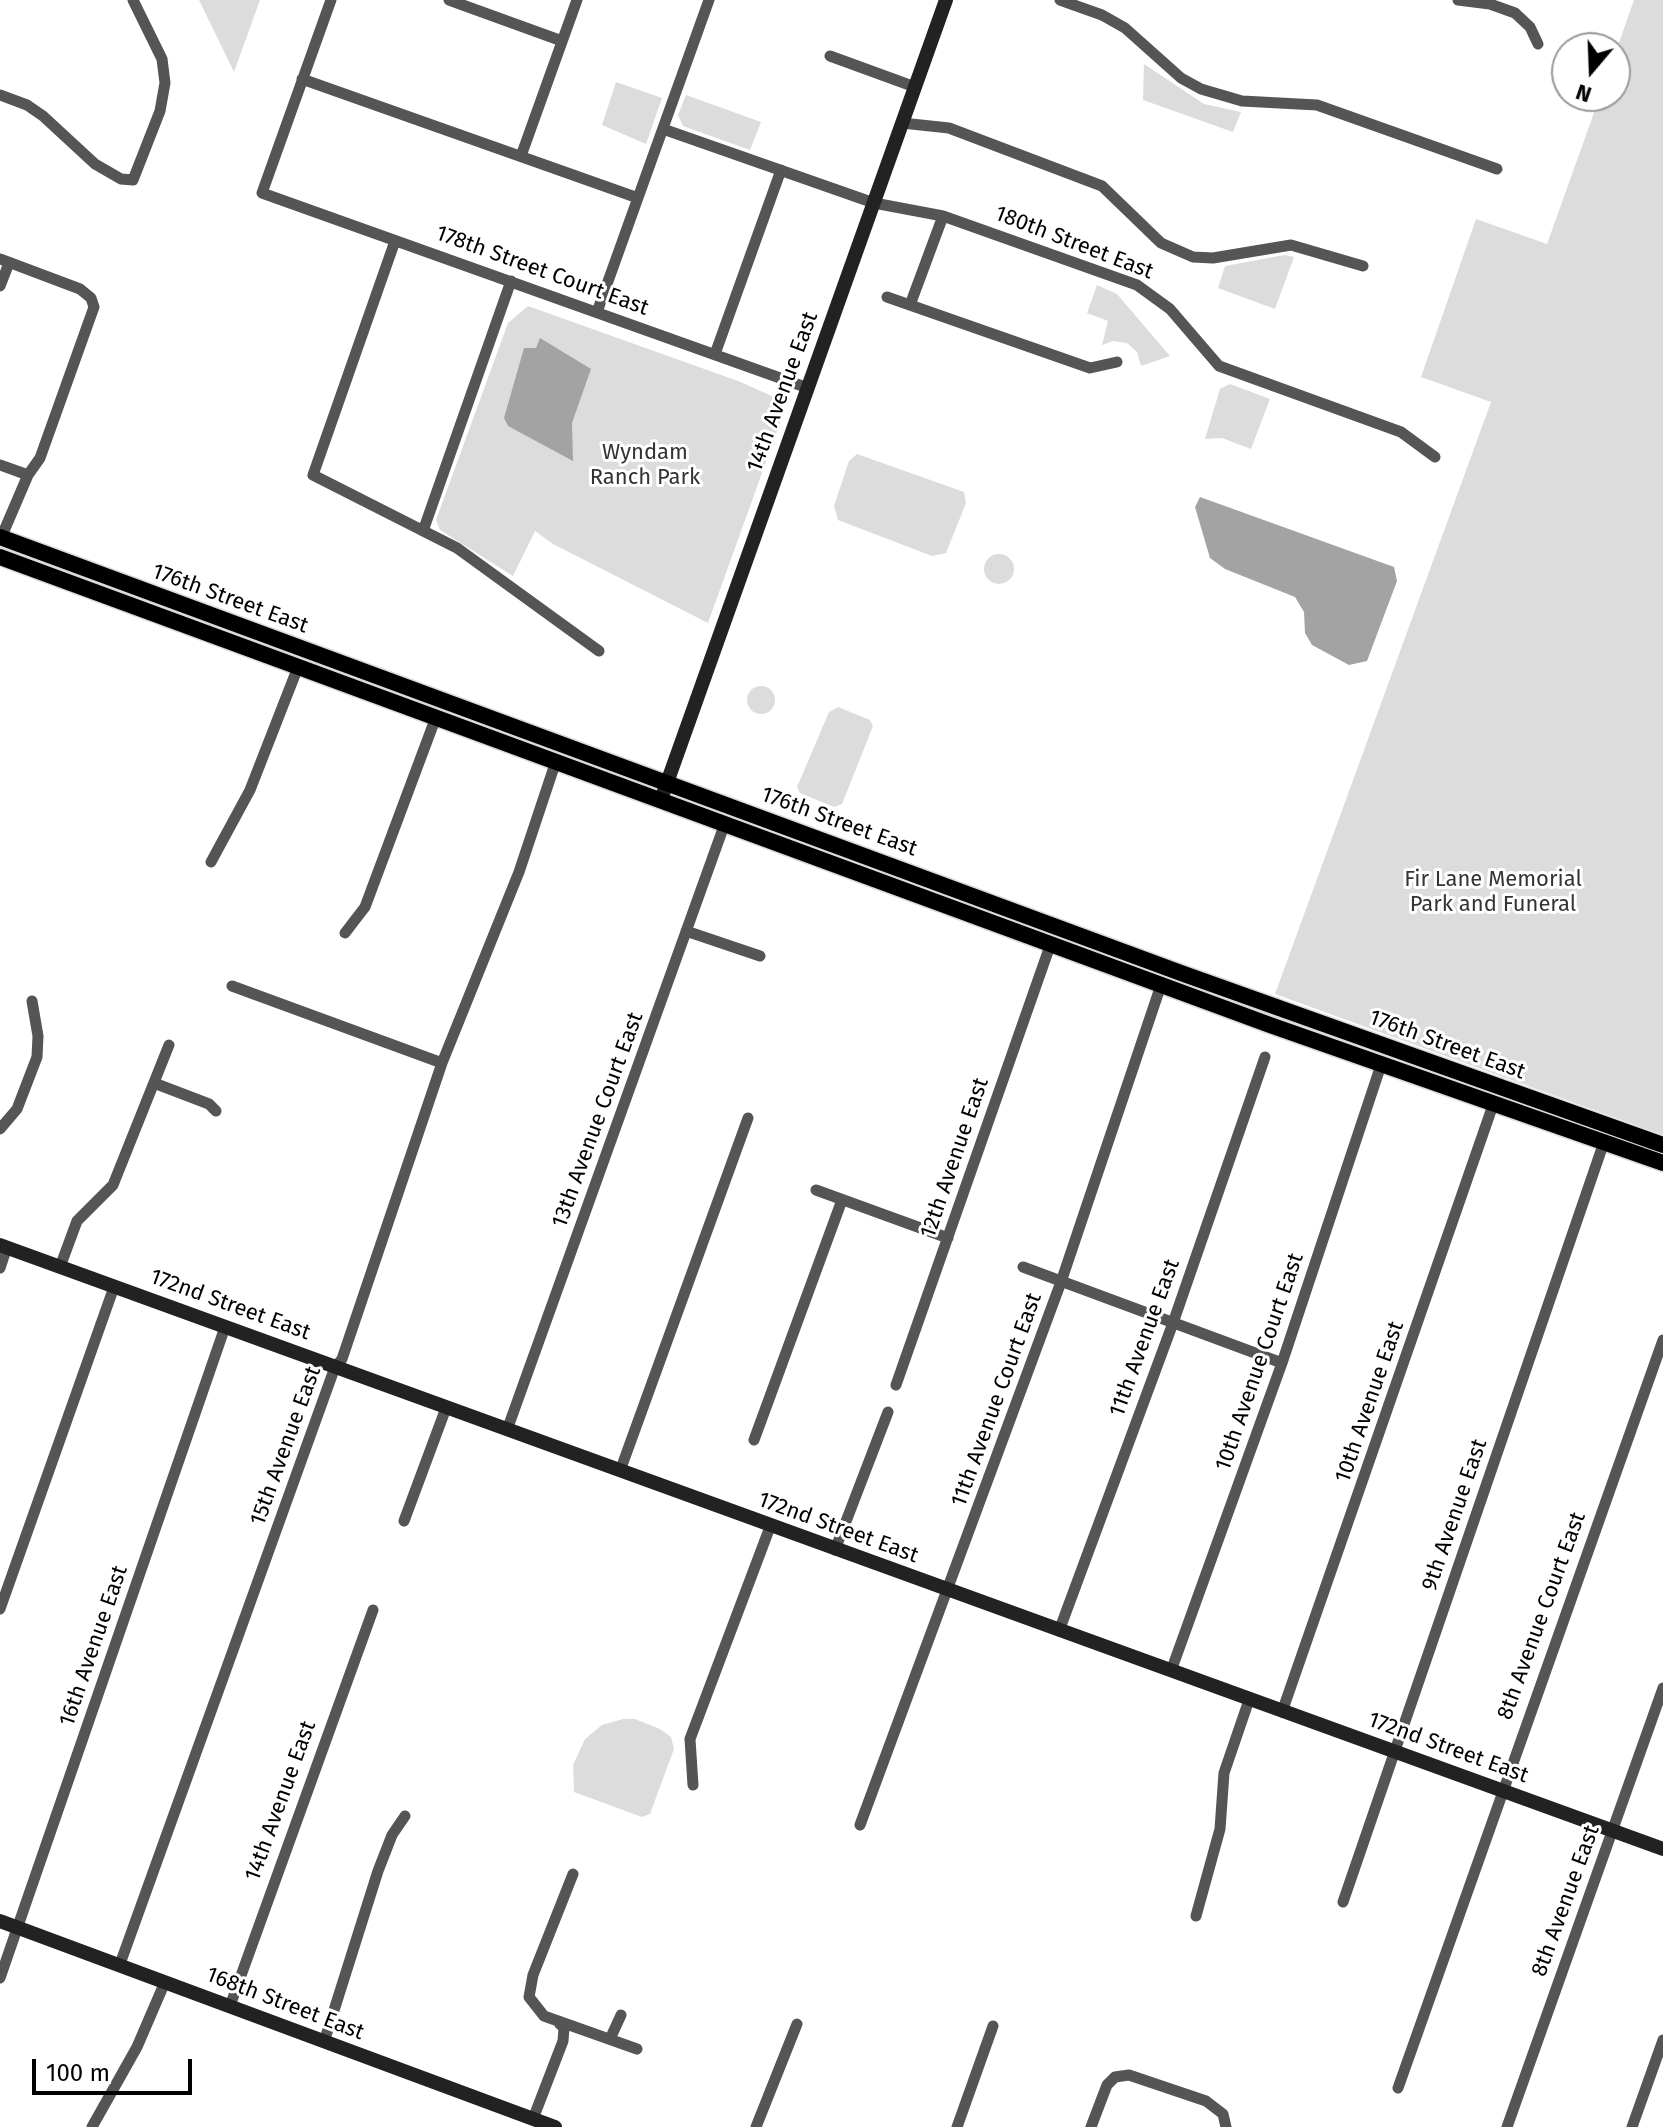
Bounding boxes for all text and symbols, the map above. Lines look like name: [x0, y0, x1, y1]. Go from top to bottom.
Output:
north arrow: [1551, 32, 1631, 112]
text: N: [1572, 78, 1595, 108]
street label: 180th Street East: [991, 201, 1157, 285]
street label: 178th Street Court East: [432, 220, 652, 322]
street label: 14th Avenue East: [742, 308, 824, 476]
park label: Wyndam Ranch Park: [590, 440, 700, 492]
street label: 176th Street East: [148, 559, 312, 639]
street label: 176th Street East: [757, 782, 921, 862]
park label: Fir Lane Memorial Park and Funeral: [1404, 867, 1582, 918]
street label: 176th Street East: [1365, 1005, 1529, 1085]
street label: 13th Avenue Court East: [547, 1009, 649, 1231]
street label: 12th Avenue East: [915, 1075, 995, 1241]
street label: 10th Avenue Court East: [1210, 1250, 1310, 1474]
street label: 11th Avenue East: [1104, 1256, 1186, 1420]
street label: 172nd Street East: [146, 1264, 314, 1346]
street label: 11th Avenue Court East: [946, 1290, 1048, 1510]
street label: 10th Avenue East: [1330, 1318, 1410, 1486]
street label: 15th Avenue East: [245, 1363, 327, 1529]
street label: 9th Avenue East: [1417, 1436, 1493, 1594]
street label: 172nd Street East: [754, 1487, 922, 1569]
street label: 8th Avenue Court East: [1492, 1509, 1592, 1723]
street label: 16th Avenue East: [54, 1562, 134, 1730]
street label: 172nd Street East: [1364, 1707, 1532, 1789]
street label: 14th Avenue East: [240, 1717, 322, 1885]
street label: 8th Avenue East: [1526, 1822, 1606, 1980]
street label: 168th Street East: [202, 1962, 368, 2046]
scale bar: [36, 2043, 196, 2093]
text: 100 m: [46, 2059, 110, 2087]

